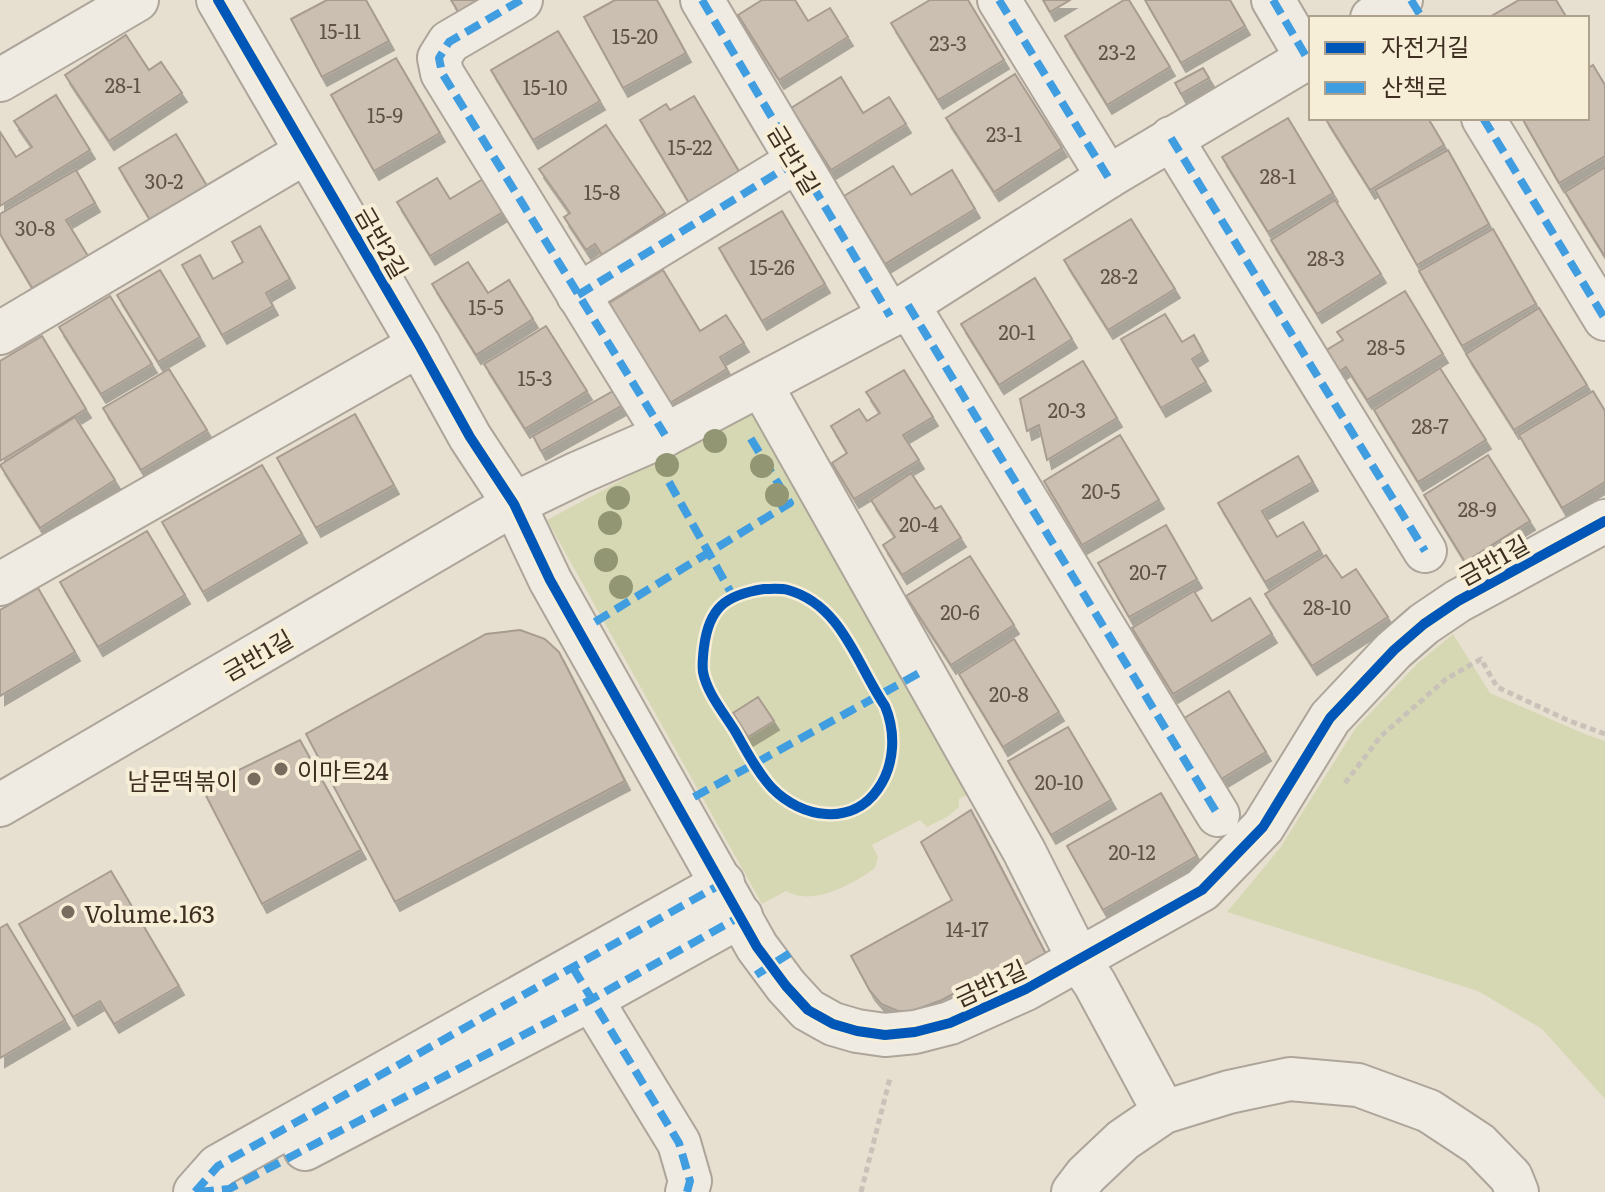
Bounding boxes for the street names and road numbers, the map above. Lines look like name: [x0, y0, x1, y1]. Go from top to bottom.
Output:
street label: 금반1길: [760, 117, 830, 201]
street label: 금반2길: [348, 199, 418, 285]
street label: 금반1길: [1451, 525, 1535, 593]
street label: 금반1길: [215, 620, 299, 688]
street label: 금반1길: [948, 950, 1032, 1014]

